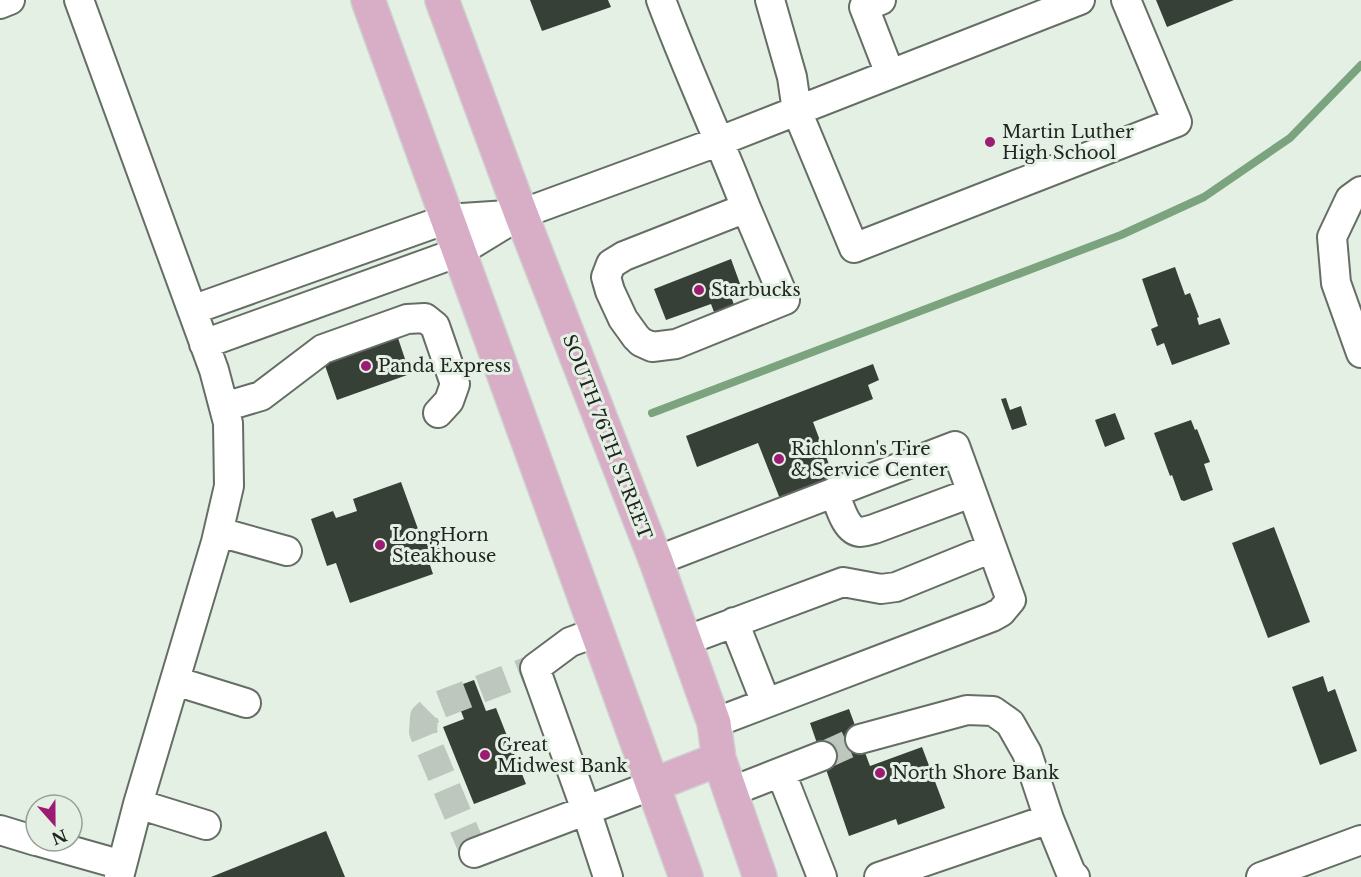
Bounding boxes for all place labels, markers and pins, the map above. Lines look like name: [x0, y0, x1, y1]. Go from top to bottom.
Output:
place label: Martin Luther High School: [1002, 121, 1134, 164]
marker: Martin Luther High School: [983, 135, 997, 149]
place label: Starbucks: [711, 279, 801, 301]
marker: Starbucks: [692, 283, 706, 297]
place label: Panda Express: [378, 355, 511, 377]
marker: Panda Express: [359, 359, 373, 373]
place label: Richlonn's Tire & Service Center: [791, 438, 948, 481]
marker: Richlonn's Tire & Service Center: [772, 452, 786, 466]
place label: LongHorn Steakhouse: [392, 524, 496, 567]
marker: LongHorn Steakhouse: [373, 538, 387, 552]
place label: Great Midwest Bank: [497, 734, 628, 777]
marker: Great Midwest Bank: [478, 748, 492, 762]
place label: North Shore Bank: [892, 762, 1059, 784]
marker: North Shore Bank: [873, 766, 887, 780]

